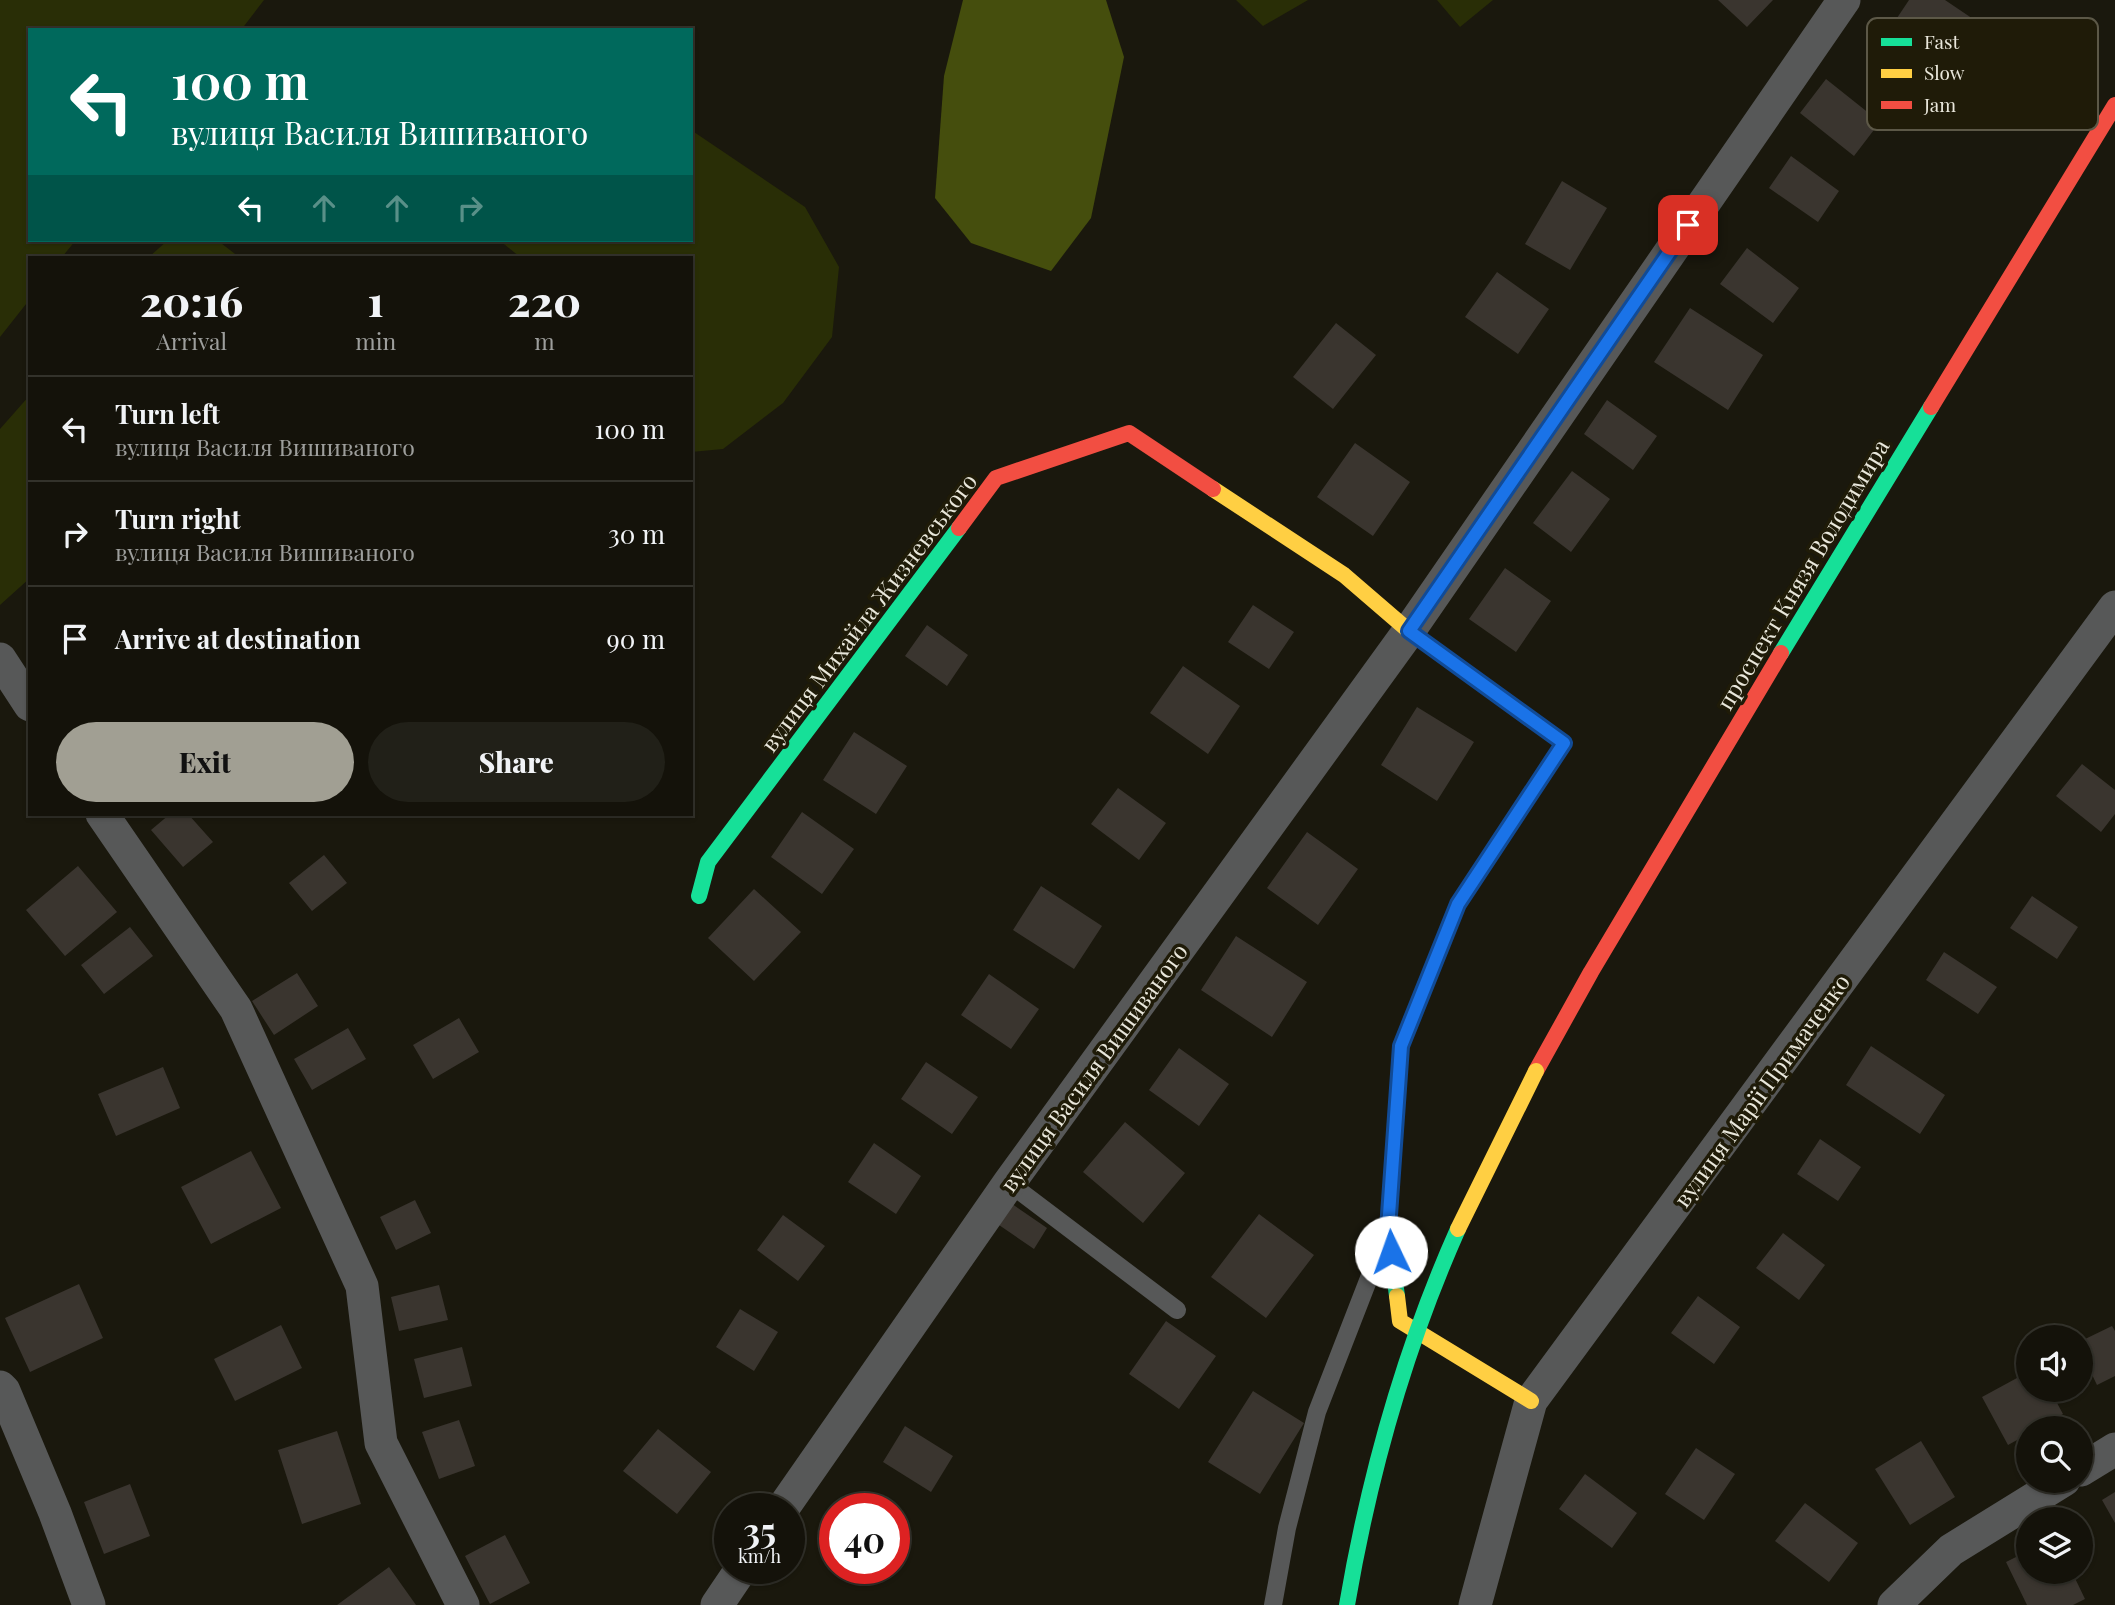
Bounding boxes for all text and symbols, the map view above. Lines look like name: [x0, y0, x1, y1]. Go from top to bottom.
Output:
legend: [1867, 18, 2098, 130]
text: Fast: [1924, 28, 1960, 54]
text: 100 m: [171, 47, 309, 112]
icon: left: [56, 56, 147, 147]
text: Slow: [1924, 59, 1965, 85]
text: Jam: [1923, 91, 1956, 117]
text: вулиця Василя Вишиваного: [171, 110, 588, 153]
icon: left: [232, 189, 270, 227]
icon: ahead: [305, 189, 343, 227]
icon: ahead: [378, 189, 416, 227]
icon: right: [451, 189, 489, 227]
pin: [1658, 195, 1718, 255]
icon: arrive: [1669, 206, 1707, 244]
text: 20:16: [140, 272, 243, 328]
text: 1: [368, 272, 384, 328]
text: 220: [508, 272, 581, 328]
text: Arrival: [156, 325, 227, 356]
text: min: [355, 325, 396, 356]
text: m: [534, 325, 555, 356]
text: Turn left: [115, 396, 220, 431]
icon: left: [56, 410, 94, 448]
text: 100 m: [595, 411, 665, 446]
text: вулиця Василя Вишиваного: [115, 431, 415, 462]
street label: проспект Князя Володимира: [1709, 432, 1896, 715]
street label: вулиця Михайла Жизневського: [753, 466, 983, 758]
text: Turn right: [115, 501, 241, 536]
icon: right: [56, 515, 94, 553]
text: 30 m: [608, 516, 665, 551]
text: вулиця Василя Вишиваного: [115, 536, 415, 567]
icon: arrive: [56, 620, 94, 658]
text: Arrive at destination: [115, 621, 361, 656]
text: 90 m: [607, 621, 665, 656]
button: Exit: [56, 722, 354, 802]
button: Share: [368, 722, 665, 802]
street label: вулиця Василя Вишиваного: [992, 937, 1194, 1197]
street label: вулиця Марії Примаченко: [1666, 967, 1856, 1213]
position arrow: [1354, 1215, 1428, 1289]
map controls: [2016, 1325, 2093, 1584]
button: sound: [2016, 1325, 2093, 1402]
button: search: [2016, 1416, 2093, 1493]
speed limit sign: 40: [819, 1493, 910, 1584]
text: 35: [743, 1506, 776, 1553]
button: layers: [2016, 1507, 2093, 1584]
text: km/h: [738, 1544, 781, 1568]

